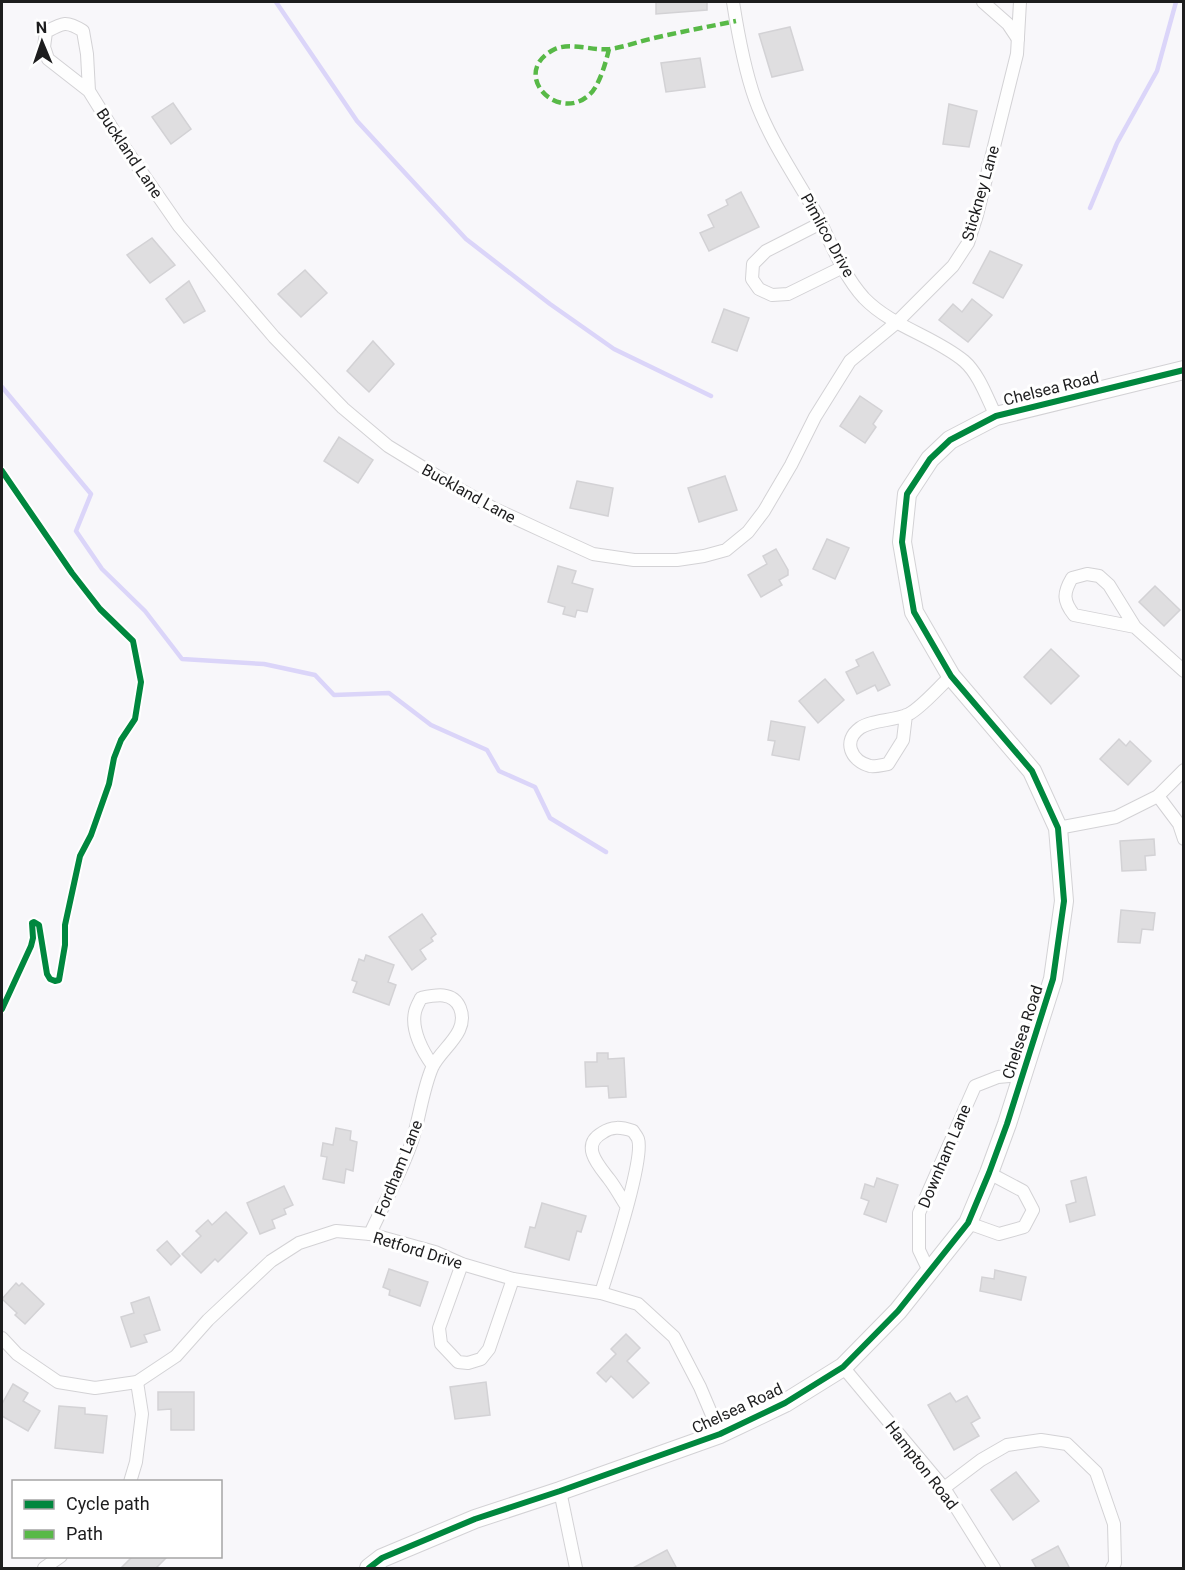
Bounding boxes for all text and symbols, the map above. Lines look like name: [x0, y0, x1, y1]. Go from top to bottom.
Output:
north arrow: [12, 12, 72, 72]
text: N: [36, 18, 47, 37]
street label: Buckland Lane: [93, 105, 167, 202]
street label: Stickney Lane: [958, 143, 1003, 243]
street label: Pimlico Drive: [797, 190, 858, 281]
street label: Chelsea Road: [1001, 367, 1101, 410]
street label: Buckland Lane: [419, 460, 519, 527]
street label: Chelsea Road: [998, 983, 1047, 1082]
street label: Downham Lane: [914, 1102, 975, 1211]
street label: Fordham Lane: [371, 1117, 426, 1219]
street label: Retford Drive: [371, 1228, 465, 1273]
street label: Chelsea Road: [689, 1379, 786, 1438]
street label: Hampton Road: [881, 1417, 962, 1513]
legend: [12, 1480, 222, 1558]
text: Cycle path: [66, 1493, 150, 1514]
text: Path: [66, 1523, 103, 1544]

